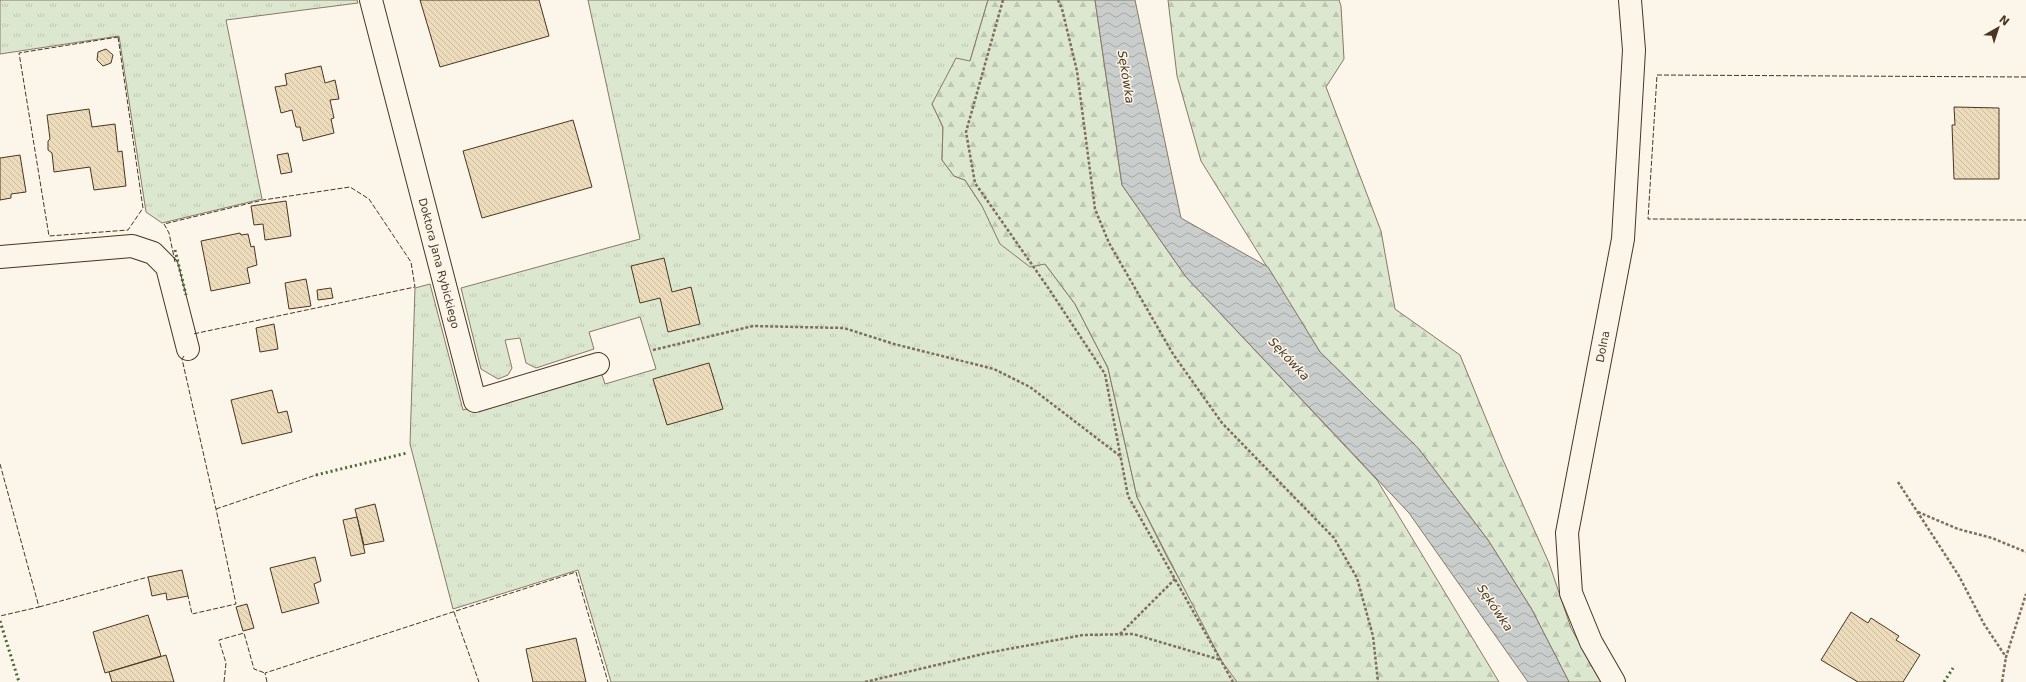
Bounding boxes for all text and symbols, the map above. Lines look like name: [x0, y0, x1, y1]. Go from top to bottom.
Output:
north arrow: [1978, 8, 2018, 48]
text: N: [1996, 13, 2012, 29]
water label: Sękówka: [1115, 50, 1137, 104]
street label: Doktora Jana Rybickiego: [416, 197, 462, 330]
street label: Dolna: [1594, 330, 1612, 364]
water label: Sękówka: [1266, 335, 1312, 383]
water label: Sękówka: [1474, 582, 1516, 634]

